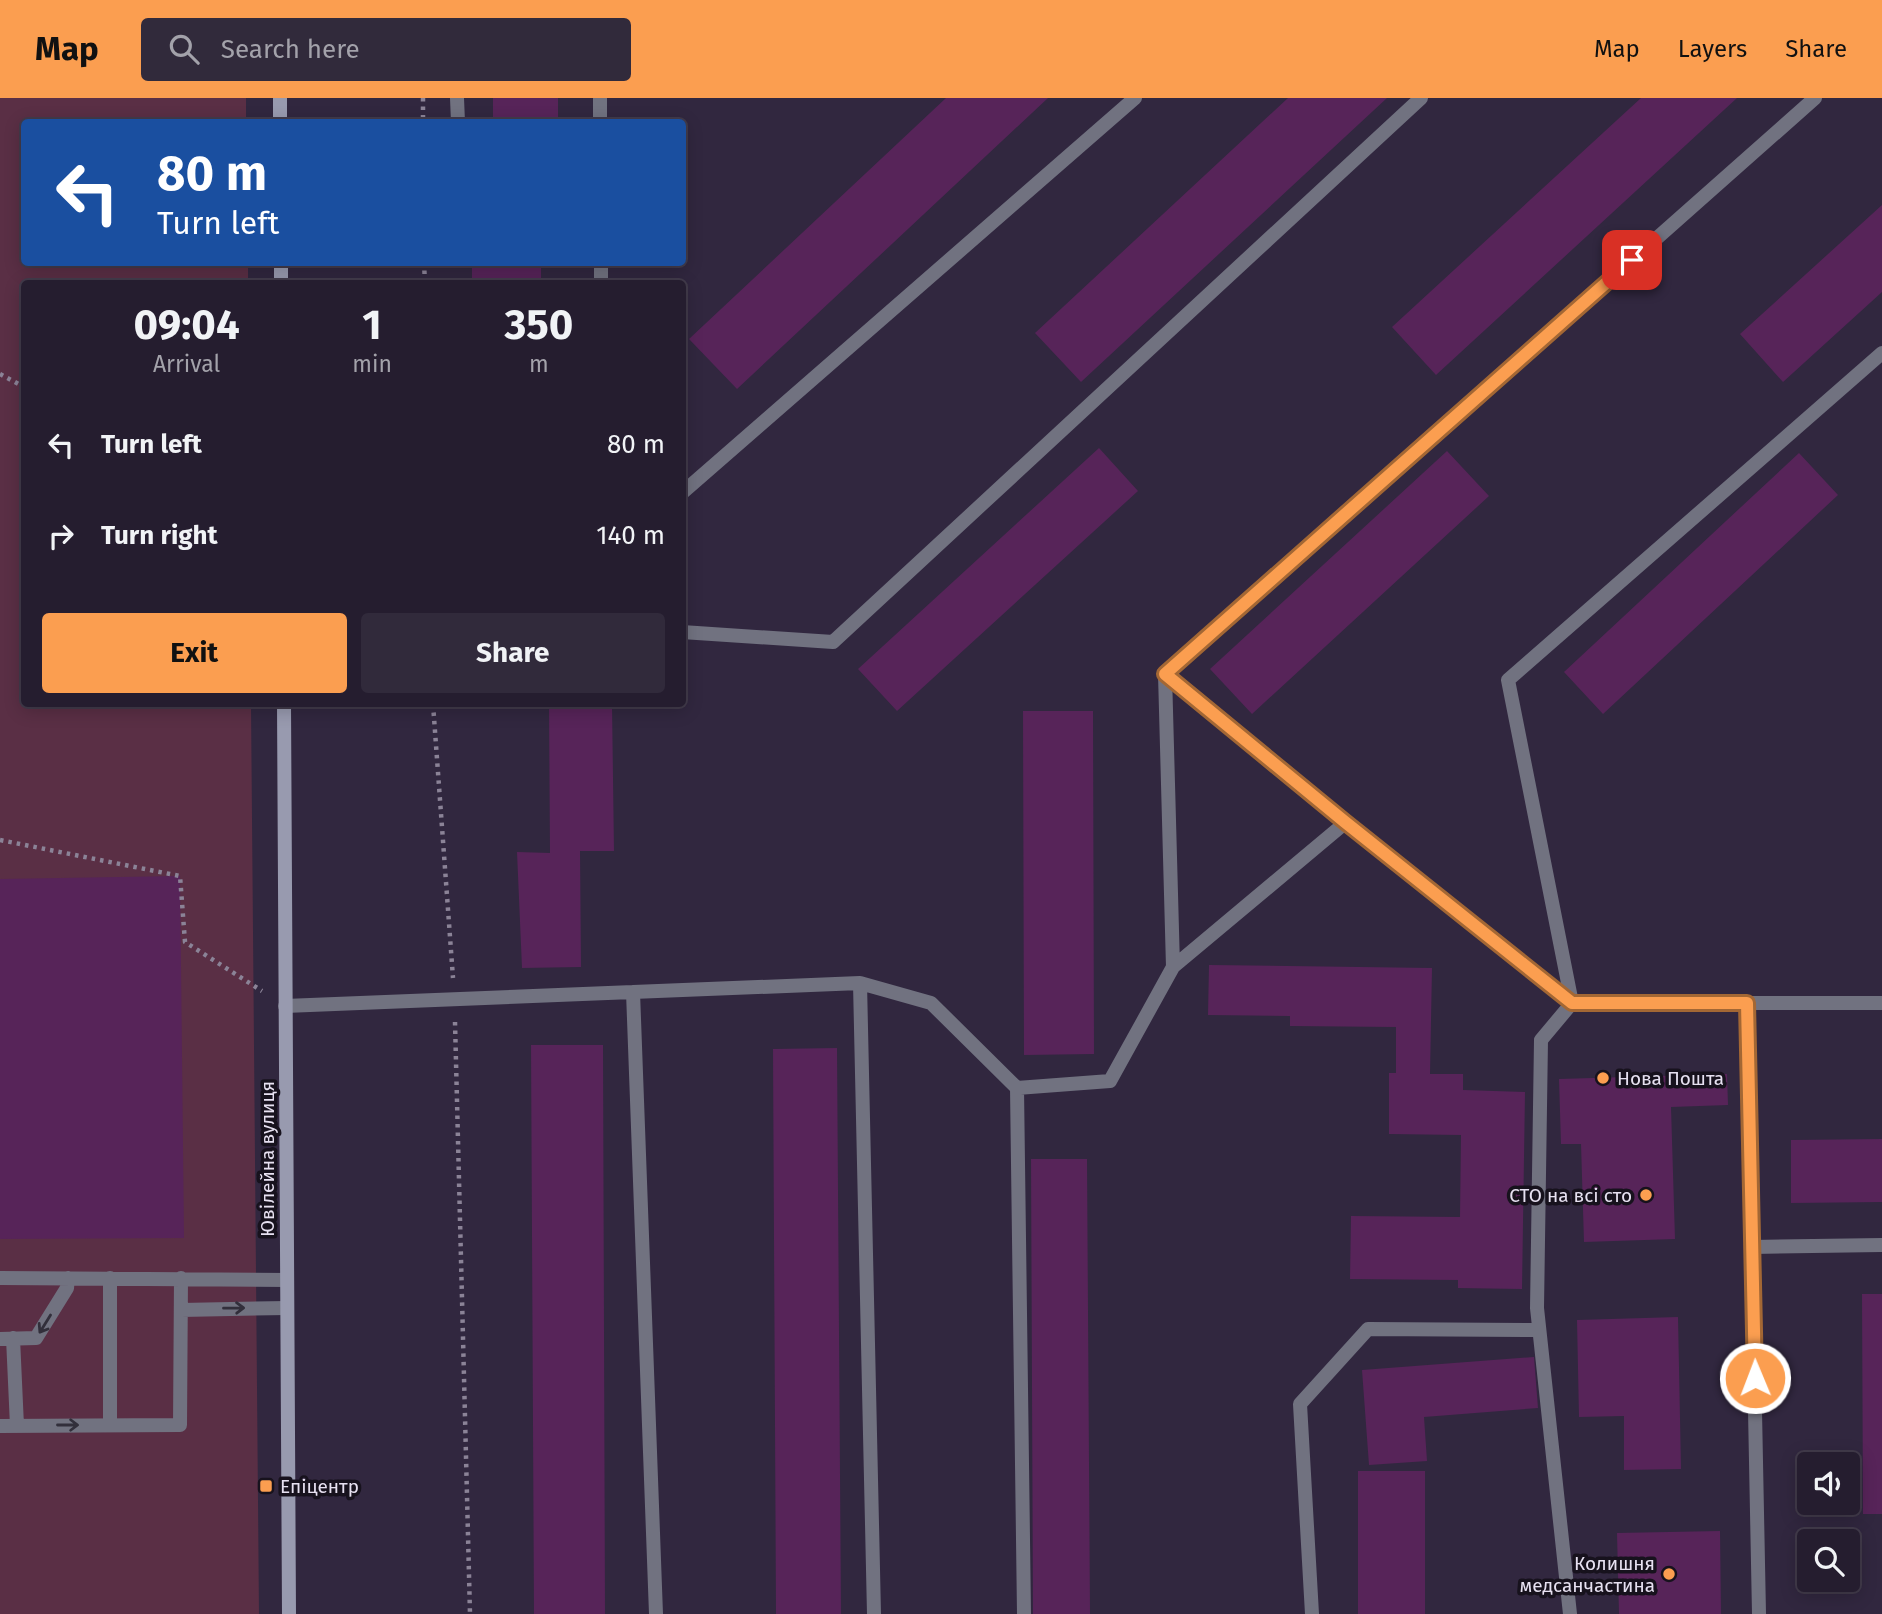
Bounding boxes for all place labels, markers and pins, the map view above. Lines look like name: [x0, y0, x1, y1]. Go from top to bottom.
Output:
pin: [1602, 230, 1662, 290]
place label: Нова Пошта: [1617, 1067, 1724, 1090]
marker: Нова Пошта: [1595, 1070, 1611, 1086]
place label: СТО на всі сто: [1509, 1184, 1632, 1207]
marker: СТО на всі сто: [1638, 1187, 1654, 1203]
place label: Епіцентр: [280, 1475, 359, 1498]
marker: Епіцентр: [258, 1478, 274, 1494]
place label: Колишня медсанчастина: [1520, 1552, 1655, 1597]
marker: Колишня медсанчастина: [1661, 1566, 1677, 1582]

